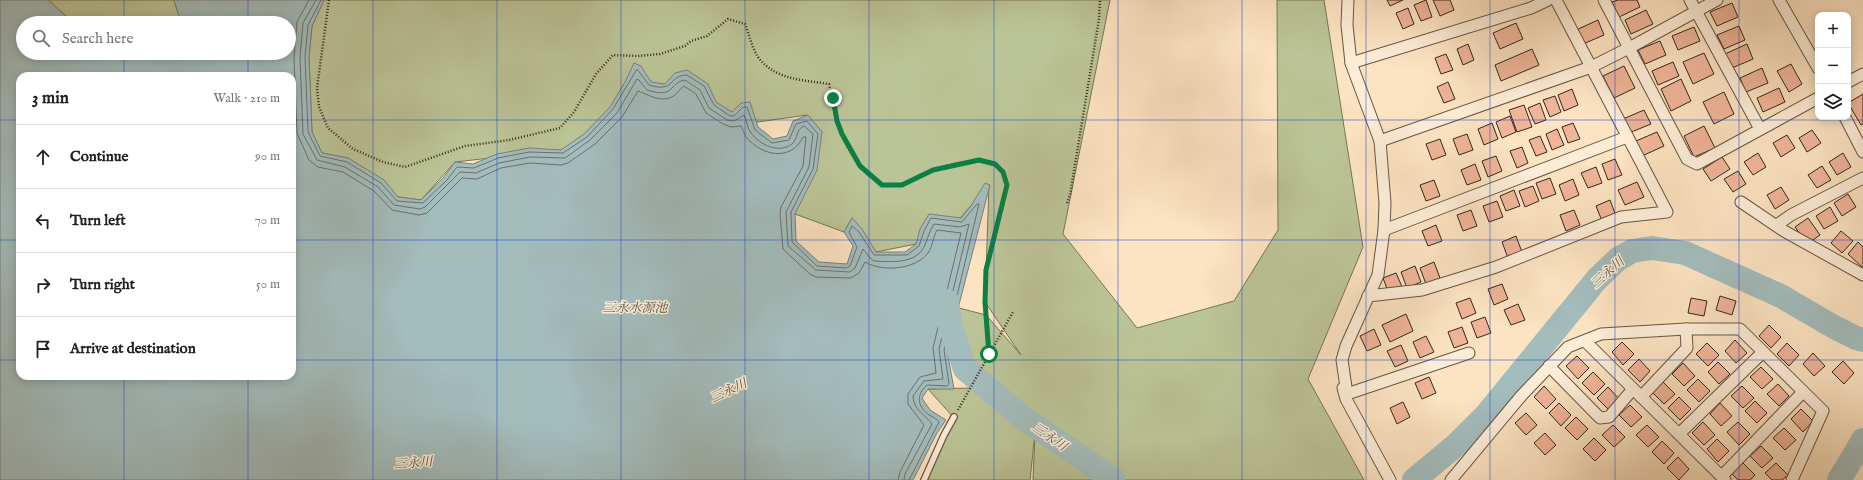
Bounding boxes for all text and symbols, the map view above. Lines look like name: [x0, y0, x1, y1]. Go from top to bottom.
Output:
map controls: [1815, 12, 1851, 120]
button: +: [1815, 12, 1851, 48]
search box: [16, 16, 296, 60]
icon: search: [30, 27, 52, 49]
text: Search here: [62, 29, 133, 48]
button: −: [1815, 48, 1851, 84]
button: layers: [1815, 84, 1851, 120]
text: 3 min: [32, 88, 69, 109]
route end: [824, 89, 842, 107]
text: Walk · 210 m: [214, 90, 280, 107]
icon: ahead: [32, 146, 54, 168]
text: Continue: [70, 147, 128, 166]
text: 90 m: [255, 148, 280, 165]
icon: left: [32, 210, 54, 232]
text: Turn left: [70, 211, 126, 230]
text: 70 m: [255, 212, 280, 229]
water label: 三永川: [1588, 252, 1630, 292]
icon: right: [32, 274, 54, 296]
text: Turn right: [70, 275, 135, 294]
text: 50 m: [256, 276, 280, 293]
water label: 三永水源池: [602, 300, 669, 317]
icon: arrive: [32, 338, 54, 360]
text: Arrive at destination: [70, 339, 196, 358]
route start: [980, 345, 998, 363]
water label: 三永川: [707, 375, 752, 407]
water label: 三永川: [1028, 419, 1072, 456]
water label: 三永川: [393, 454, 435, 473]

